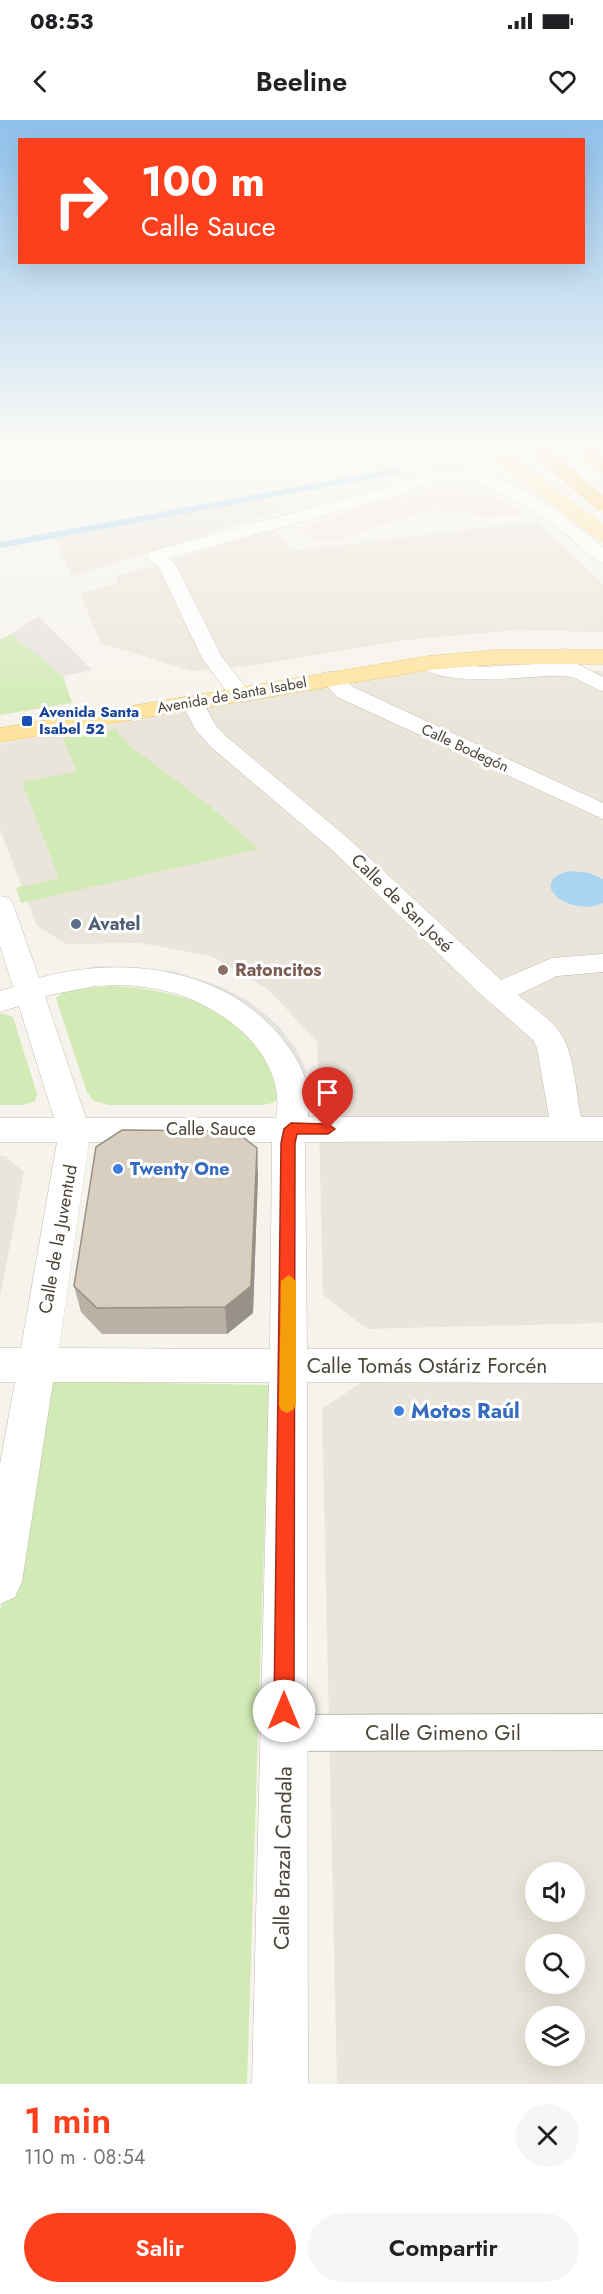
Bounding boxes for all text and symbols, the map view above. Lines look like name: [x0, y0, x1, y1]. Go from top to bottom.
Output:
text: 08:53: [30, 5, 93, 37]
text: Beeline: [256, 62, 347, 101]
icon: back: [24, 65, 57, 98]
icon: heart: [546, 65, 579, 98]
text: 100 m: [141, 151, 265, 212]
icon: right: [42, 162, 120, 240]
text: Calle Sauce: [141, 207, 276, 246]
street label: Avenida de Santa Isabel: [156, 671, 308, 719]
place label: Avenida Santa Isabel 52: [38, 701, 139, 740]
marker: Avenida Santa Isabel 52: [20, 714, 34, 728]
street label: Calle Bodegón: [418, 718, 512, 778]
street label: Calle de San José: [345, 847, 459, 959]
place label: Avatel: [87, 911, 140, 937]
marker: Avatel: [69, 917, 83, 931]
place label: Ratoncitos: [235, 957, 321, 983]
marker: Ratoncitos: [216, 963, 230, 977]
pin: [302, 1067, 353, 1129]
icon: arrive: [311, 1076, 344, 1109]
street label: Calle Sauce: [166, 1116, 256, 1142]
place label: Twenty One: [130, 1156, 230, 1182]
street label: Calle de la Juventud: [32, 1162, 84, 1316]
marker: Twenty One: [111, 1162, 125, 1176]
street label: Calle Tomás Ostáriz Forcén: [307, 1351, 547, 1381]
place label: Motos Raúl: [411, 1396, 520, 1426]
marker: Motos Raúl: [392, 1404, 406, 1418]
position arrow: [252, 1679, 316, 1743]
street label: Calle Gimeno Gil: [365, 1718, 521, 1748]
street label: Calle Brazal Candala: [266, 1766, 300, 1950]
map controls: [525, 1862, 585, 2066]
button: sound: [525, 1862, 585, 1922]
button: search: [525, 1934, 585, 1994]
button: layers: [525, 2006, 585, 2066]
text: 1 min: [24, 2094, 111, 2146]
button: close: [516, 2104, 579, 2167]
text: 110 m · 08:54: [24, 2143, 145, 2172]
button: Salir: [24, 2213, 296, 2282]
button: Compartir: [308, 2213, 579, 2282]

